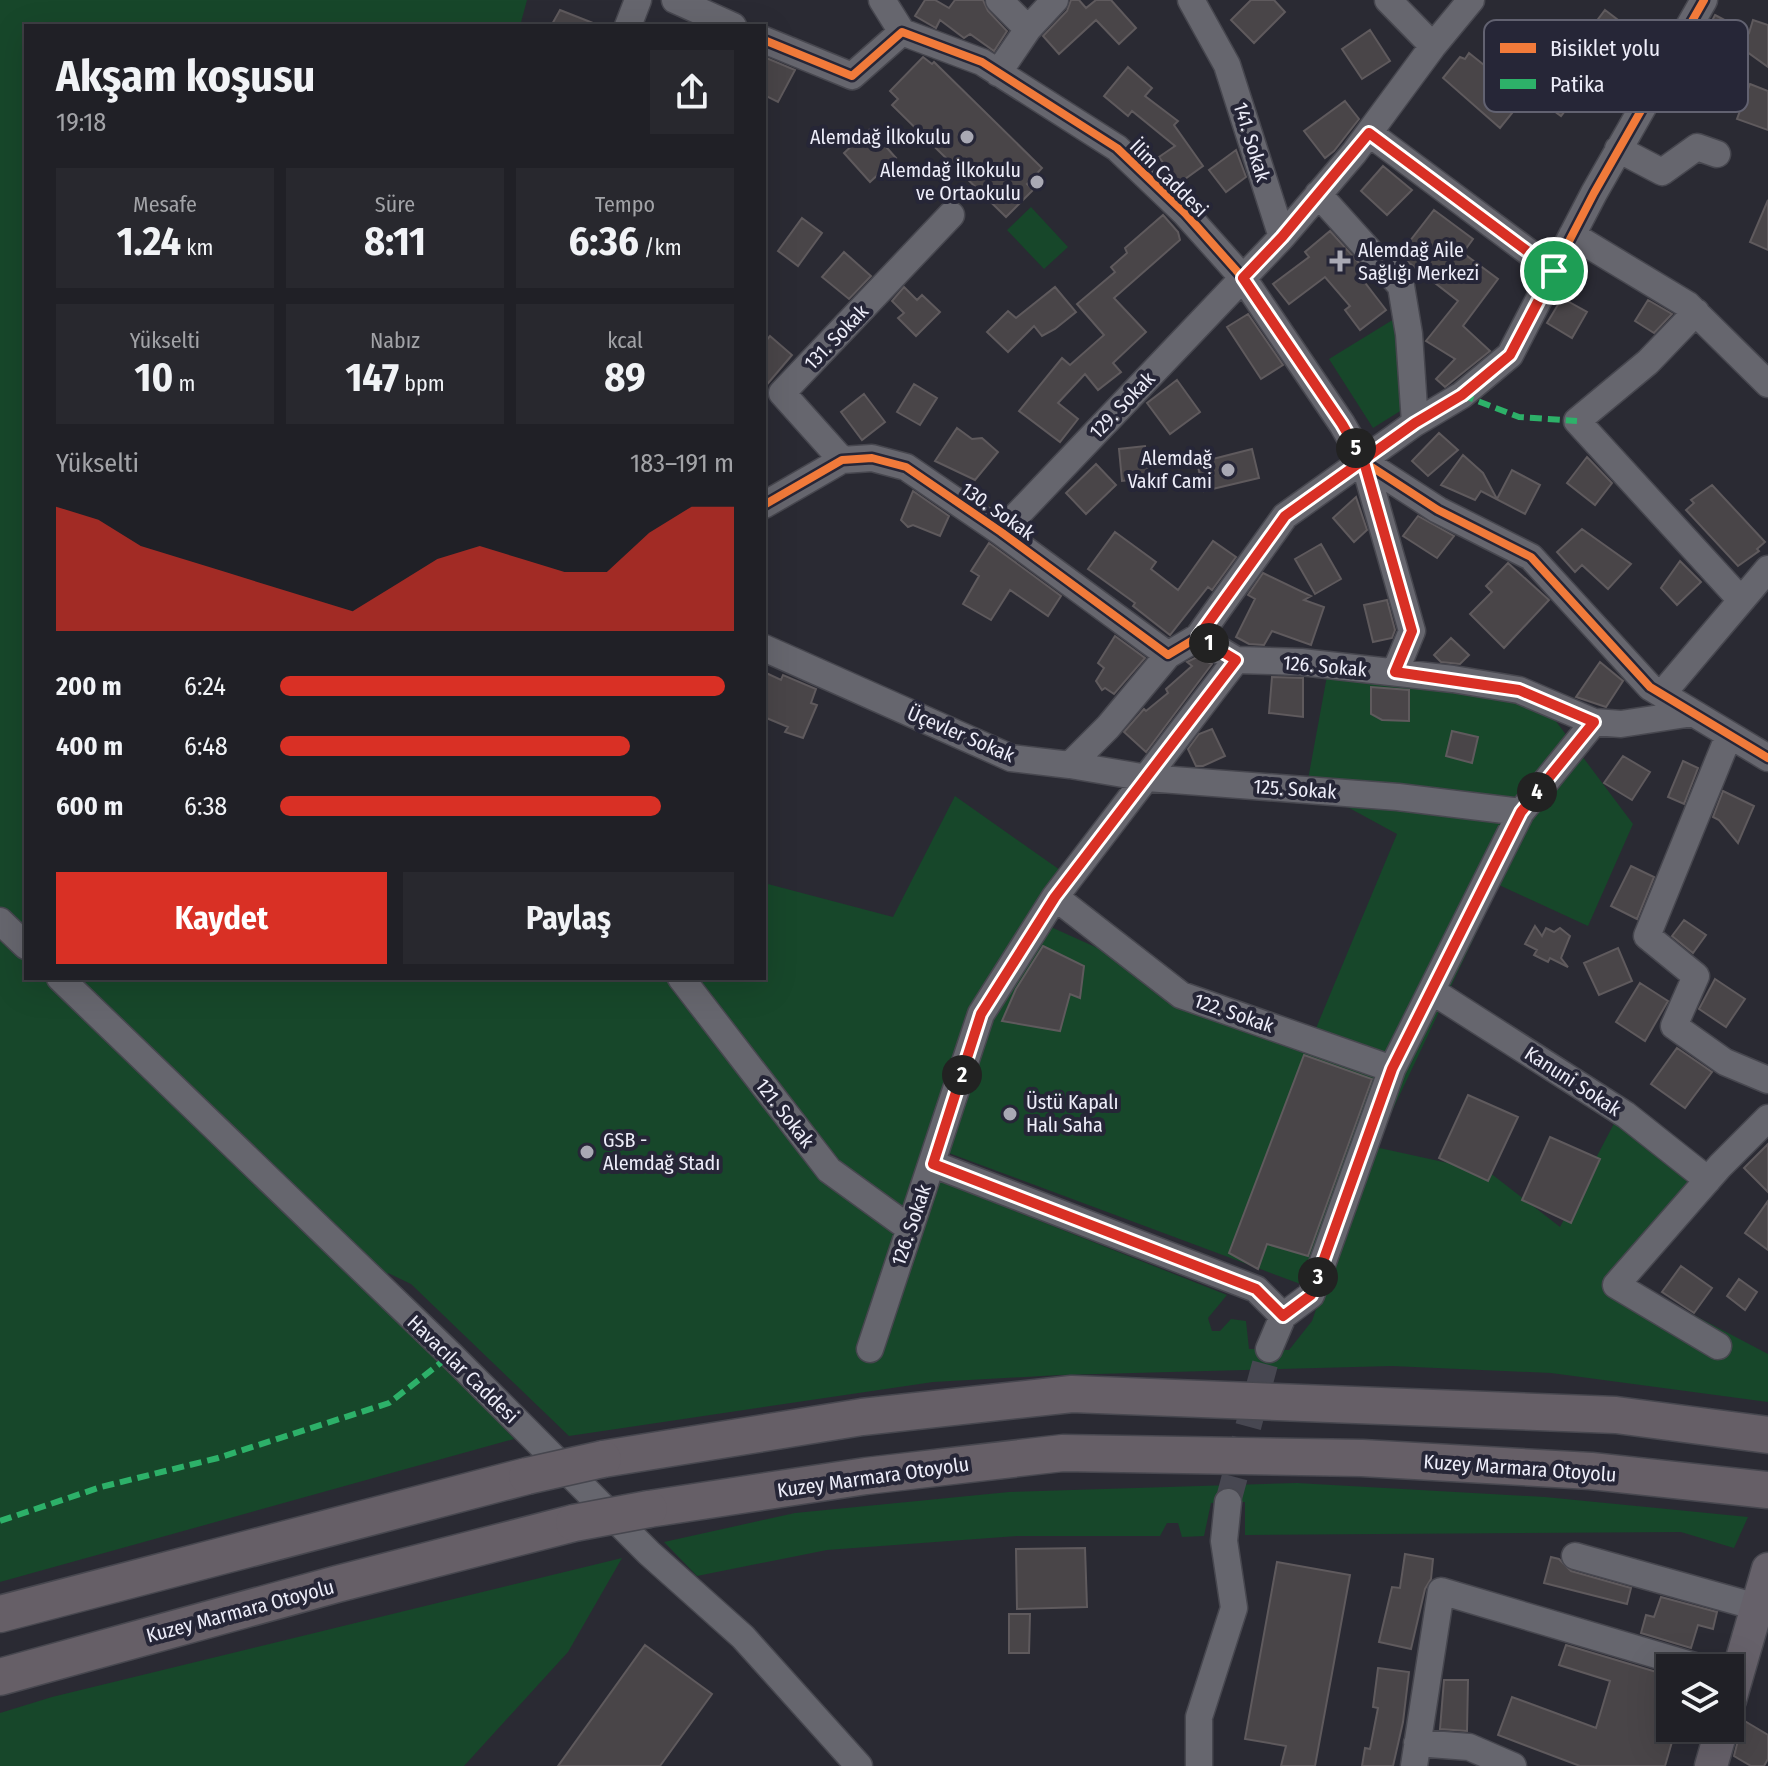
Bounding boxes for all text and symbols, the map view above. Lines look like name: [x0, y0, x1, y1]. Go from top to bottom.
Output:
legend: [1484, 20, 1748, 112]
text: Bisiklet yolu: [1550, 35, 1660, 62]
text: Akşam koşusu: [56, 50, 315, 103]
button: share: [650, 50, 734, 134]
text: Patika: [1550, 71, 1605, 98]
street label: 141. Sokak: [1229, 99, 1276, 185]
text: 19:18: [56, 107, 106, 138]
place label: Alemdağ İlkokulu: [810, 125, 951, 149]
marker: Alemdağ İlkokulu: [958, 128, 976, 146]
street label: İlim Caddesi: [1125, 134, 1213, 222]
place label: Alemdağ İlkokulu ve Ortaokulu: [880, 158, 1021, 205]
marker: Alemdağ İlkokulu ve Ortaokulu: [1028, 173, 1046, 191]
text: Mesafe: [133, 191, 197, 218]
text: Süre: [375, 191, 415, 218]
text: Tempo: [595, 191, 655, 218]
text: 1.24: [117, 218, 181, 266]
text: 8:11: [364, 218, 426, 266]
text: 6:36: [568, 218, 639, 266]
text: km: [181, 234, 213, 261]
text: /km: [639, 234, 682, 261]
pin: [1520, 237, 1588, 305]
place label: Alemdağ Aile Sağlığı Merkezi: [1358, 238, 1479, 285]
icon: arrive: [1532, 249, 1576, 293]
marker: Alemdağ Aile Sağlığı Merkezi: [1329, 250, 1351, 272]
street label: 131. Sokak: [799, 299, 873, 375]
text: Yükselti: [130, 327, 200, 354]
text: Nabız: [370, 327, 420, 354]
text: kcal: [607, 327, 643, 354]
text: 10: [135, 354, 173, 402]
text: 147: [345, 354, 399, 402]
text: 89: [604, 354, 646, 402]
street label: 129. Sokak: [1084, 366, 1160, 443]
text: m: [173, 370, 195, 397]
text: bpm: [399, 370, 445, 397]
pin: 5: [1336, 428, 1376, 468]
text: 5: [1351, 434, 1361, 461]
place label: Alemdağ Vakıf Cami: [1127, 446, 1213, 493]
text: Yükselti: [56, 448, 139, 479]
text: 183–191 m: [630, 448, 734, 479]
marker: Alemdağ Vakıf Cami: [1219, 461, 1237, 479]
street label: 130. Sokak: [956, 477, 1040, 546]
pin: 1: [1189, 623, 1229, 663]
text: 1: [1204, 629, 1214, 656]
street label: 126. Sokak: [1282, 650, 1369, 682]
text: 200 m: [56, 671, 122, 702]
text: 6:24: [184, 671, 226, 702]
street label: Üçevler Sokak: [904, 701, 1019, 768]
text: 400 m: [56, 731, 123, 762]
text: 6:48: [184, 731, 228, 762]
pin: 4: [1517, 772, 1557, 812]
street label: 125. Sokak: [1253, 774, 1338, 804]
text: 4: [1531, 778, 1543, 805]
text: 600 m: [56, 791, 123, 822]
text: 6:38: [184, 791, 227, 822]
button: Kaydet: [56, 872, 387, 964]
button: Paylaş: [403, 872, 734, 964]
street label: 122. Sokak: [1191, 988, 1278, 1038]
street label: Kanuni Sokak: [1520, 1041, 1626, 1121]
pin: 2: [942, 1055, 982, 1095]
text: 2: [957, 1061, 967, 1088]
street label: 121. Sokak: [750, 1074, 820, 1153]
place label: Üstü Kapalı Halı Saha: [1026, 1090, 1119, 1137]
marker: Üstü Kapalı Halı Saha: [1001, 1105, 1019, 1123]
place label: GSB - Alemdağ Stadı: [603, 1128, 720, 1175]
marker: GSB - Alemdağ Stadı: [578, 1143, 596, 1161]
street label: 126. Sokak: [886, 1181, 936, 1269]
pin: 3: [1298, 1257, 1338, 1297]
text: 3: [1313, 1263, 1323, 1290]
street label: Havacılar Caddesi: [403, 1310, 523, 1428]
street label: Kuzey Marmara Otoyolu: [1423, 1449, 1617, 1487]
street label: Kuzey Marmara Otoyolu: [776, 1452, 970, 1502]
street label: Kuzey Marmara Otoyolu: [143, 1574, 337, 1648]
map controls: [1656, 1654, 1744, 1742]
button: layers: [1656, 1654, 1744, 1742]

